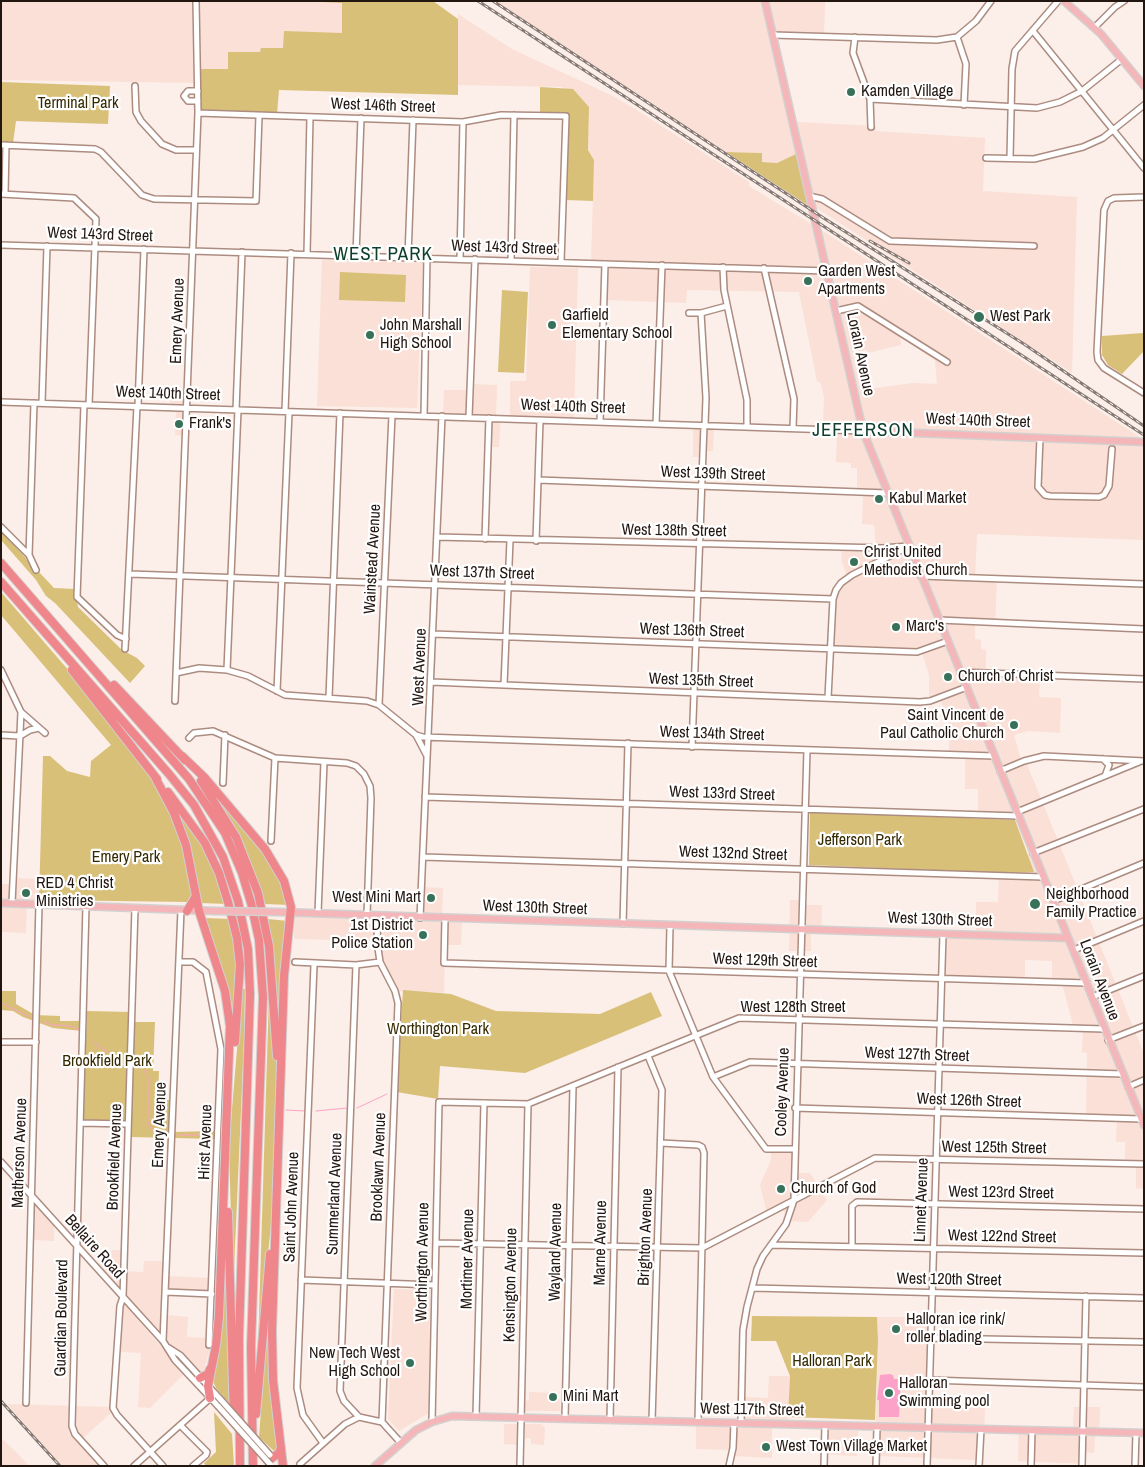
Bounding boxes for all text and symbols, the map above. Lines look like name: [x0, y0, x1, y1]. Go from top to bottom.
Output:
place label: Kamden Village: [861, 82, 953, 102]
marker: Kamden Village: [845, 86, 857, 98]
park label: Terminal Park: [38, 94, 118, 114]
street label: West 146th Street: [330, 95, 436, 117]
street label: West 143rd Street: [47, 224, 153, 246]
street label: West 143rd Street: [451, 237, 557, 259]
district label: WEST PARK: [332, 244, 434, 266]
place label: Garden West Apartments: [818, 262, 895, 300]
marker: Garden West Apartments: [802, 275, 814, 287]
street label: Emery Avenue: [167, 278, 189, 364]
place label: Garfield Elementary School: [562, 306, 672, 344]
place label: West Park: [990, 307, 1050, 327]
street label: Lorain Avenue: [842, 310, 878, 398]
marker: West Park: [972, 310, 986, 324]
place label: John Marshall High School: [380, 316, 462, 354]
marker: Garfield Elementary School: [546, 319, 558, 331]
marker: John Marshall High School: [364, 329, 376, 341]
street label: West 140th Street: [115, 383, 221, 405]
street label: West 140th Street: [520, 396, 626, 418]
street label: West 140th Street: [925, 410, 1031, 432]
place label: Frank's: [189, 414, 232, 434]
marker: Frank's: [173, 418, 185, 430]
district label: JEFFERSON: [811, 420, 915, 442]
street label: West 139th Street: [660, 463, 766, 485]
place label: Kabul Market: [889, 489, 966, 509]
marker: Kabul Market: [873, 493, 885, 505]
street label: Wainstead Avenue: [361, 503, 385, 615]
street label: West 138th Street: [621, 520, 727, 542]
place label: Christ United Methodist Church: [864, 543, 968, 581]
marker: Christ United Methodist Church: [848, 556, 860, 568]
street label: West 137th Street: [429, 562, 535, 584]
place label: Marc's: [906, 617, 944, 637]
street label: West 136th Street: [639, 620, 745, 642]
marker: Marc's: [890, 621, 902, 633]
street label: West Avenue: [409, 628, 431, 706]
place label: Church of Christ: [958, 667, 1054, 687]
street label: West 135th Street: [648, 670, 754, 692]
marker: Church of Christ: [942, 671, 954, 683]
place label: Saint Vincent de Paul Catholic Church: [880, 706, 1004, 744]
marker: Saint Vincent de Paul Catholic Church: [1008, 719, 1020, 731]
street label: West 134th Street: [659, 723, 765, 745]
street label: West 133rd Street: [669, 783, 775, 805]
park label: Jefferson Park: [818, 831, 902, 851]
street label: West 132nd Street: [678, 843, 788, 865]
park label: Emery Park: [92, 848, 160, 868]
place label: RED 4 Christ Ministries: [36, 874, 113, 912]
place label: Neighborhood Family Practice: [1046, 885, 1136, 923]
marker: RED 4 Christ Ministries: [20, 887, 32, 899]
place label: West Mini Mart: [332, 888, 421, 908]
marker: West Mini Mart: [425, 892, 437, 904]
street label: West 130th Street: [482, 897, 588, 919]
marker: Neighborhood Family Practice: [1028, 897, 1042, 911]
street label: West 130th Street: [887, 909, 993, 931]
place label: 1st District Police Station: [331, 916, 413, 954]
marker: 1st District Police Station: [417, 929, 429, 941]
street label: Lorain Avenue: [1075, 937, 1123, 1023]
street label: West 129th Street: [712, 950, 818, 972]
street label: West 128th Street: [741, 998, 845, 1018]
park label: Worthington Park: [387, 1020, 489, 1040]
street label: West 127th Street: [864, 1044, 970, 1066]
street label: Cooley Avenue: [772, 1047, 794, 1137]
park label: Brookfield Park: [62, 1052, 152, 1072]
street label: Emery Avenue: [149, 1082, 171, 1168]
street label: West 126th Street: [916, 1090, 1022, 1112]
street label: Matherson Avenue: [8, 1098, 32, 1208]
street label: Brookfield Avenue: [104, 1103, 126, 1211]
street label: Hirst Avenue: [195, 1104, 217, 1180]
street label: Brooklawn Avenue: [368, 1112, 390, 1222]
street label: Summerland Avenue: [323, 1133, 347, 1255]
street label: West 125th Street: [941, 1137, 1047, 1159]
street label: Saint John Avenue: [280, 1151, 304, 1263]
street label: Linnet Avenue: [911, 1157, 933, 1243]
place label: Church of God: [791, 1179, 876, 1199]
street label: West 123rd Street: [948, 1182, 1054, 1204]
marker: Church of God: [775, 1183, 787, 1195]
street label: Brighton Avenue: [635, 1188, 657, 1286]
street label: Marne Avenue: [591, 1200, 611, 1286]
street label: Worthington Avenue: [412, 1202, 434, 1322]
street label: Wayland Avenue: [546, 1203, 566, 1301]
street label: Mortimer Avenue: [458, 1209, 478, 1309]
street label: Bellaire Road: [60, 1211, 128, 1283]
street label: West 122nd Street: [948, 1226, 1056, 1248]
street label: Kensington Avenue: [500, 1228, 522, 1342]
street label: Guardian Boulevard: [51, 1259, 73, 1377]
street label: West 120th Street: [896, 1269, 1002, 1291]
place label: Halloran ice rink/ roller blading: [906, 1310, 1005, 1348]
marker: Halloran ice rink/ roller blading: [890, 1323, 902, 1335]
place label: New Tech West High School: [309, 1344, 400, 1382]
park label: Halloran Park: [792, 1352, 872, 1372]
marker: New Tech West High School: [404, 1357, 416, 1369]
place label: Halloran Swimming pool: [899, 1374, 989, 1412]
place label: Mini Mart: [563, 1387, 618, 1407]
marker: Halloran Swimming pool: [883, 1387, 895, 1399]
marker: Mini Mart: [547, 1391, 559, 1403]
street label: West 117th Street: [700, 1399, 804, 1421]
place label: West Town Village Market: [776, 1437, 927, 1457]
marker: West Town Village Market: [760, 1441, 772, 1453]

